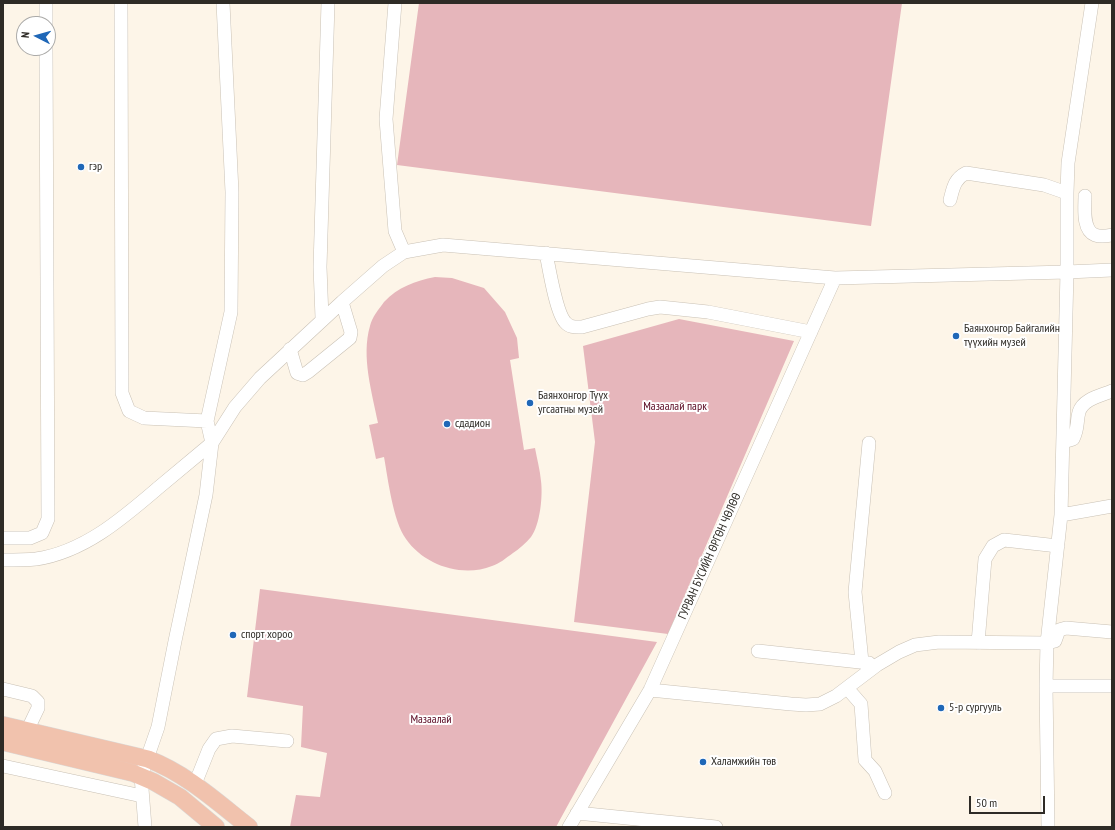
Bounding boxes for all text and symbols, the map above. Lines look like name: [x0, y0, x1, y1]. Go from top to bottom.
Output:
north arrow: [16, 16, 56, 56]
text: N: [18, 31, 32, 39]
place label: гэр: [89, 160, 102, 174]
marker: гэр: [76, 162, 86, 172]
place label: Баянхонгор Байгалийн түүхийн музей: [964, 322, 1060, 350]
marker: Баянхонгор Байгалийн түүхийн музей: [951, 331, 961, 341]
place label: Баянхонгор Түүх угсаатны музей: [538, 389, 608, 417]
marker: Баянхонгор Түүх угсаатны музей: [525, 398, 535, 408]
park label: Мазаалай парк: [643, 400, 707, 414]
place label: сдадион: [455, 417, 490, 431]
marker: сдадион: [442, 419, 452, 429]
street label: ГУРВАН БҮСИЙН ӨРГӨН ЧӨЛӨӨ: [676, 491, 744, 621]
place label: спорт хороо: [241, 628, 293, 642]
marker: спорт хороо: [228, 630, 238, 640]
place label: 5-р сургууль: [949, 701, 1001, 715]
marker: 5-р сургууль: [936, 703, 946, 713]
park label: Мазаалай: [410, 713, 452, 727]
place label: Халамжийн төв: [711, 755, 776, 769]
marker: Халамжийн төв: [698, 757, 708, 767]
scale bar: [971, 788, 1047, 814]
text: 50 m: [976, 795, 997, 810]

